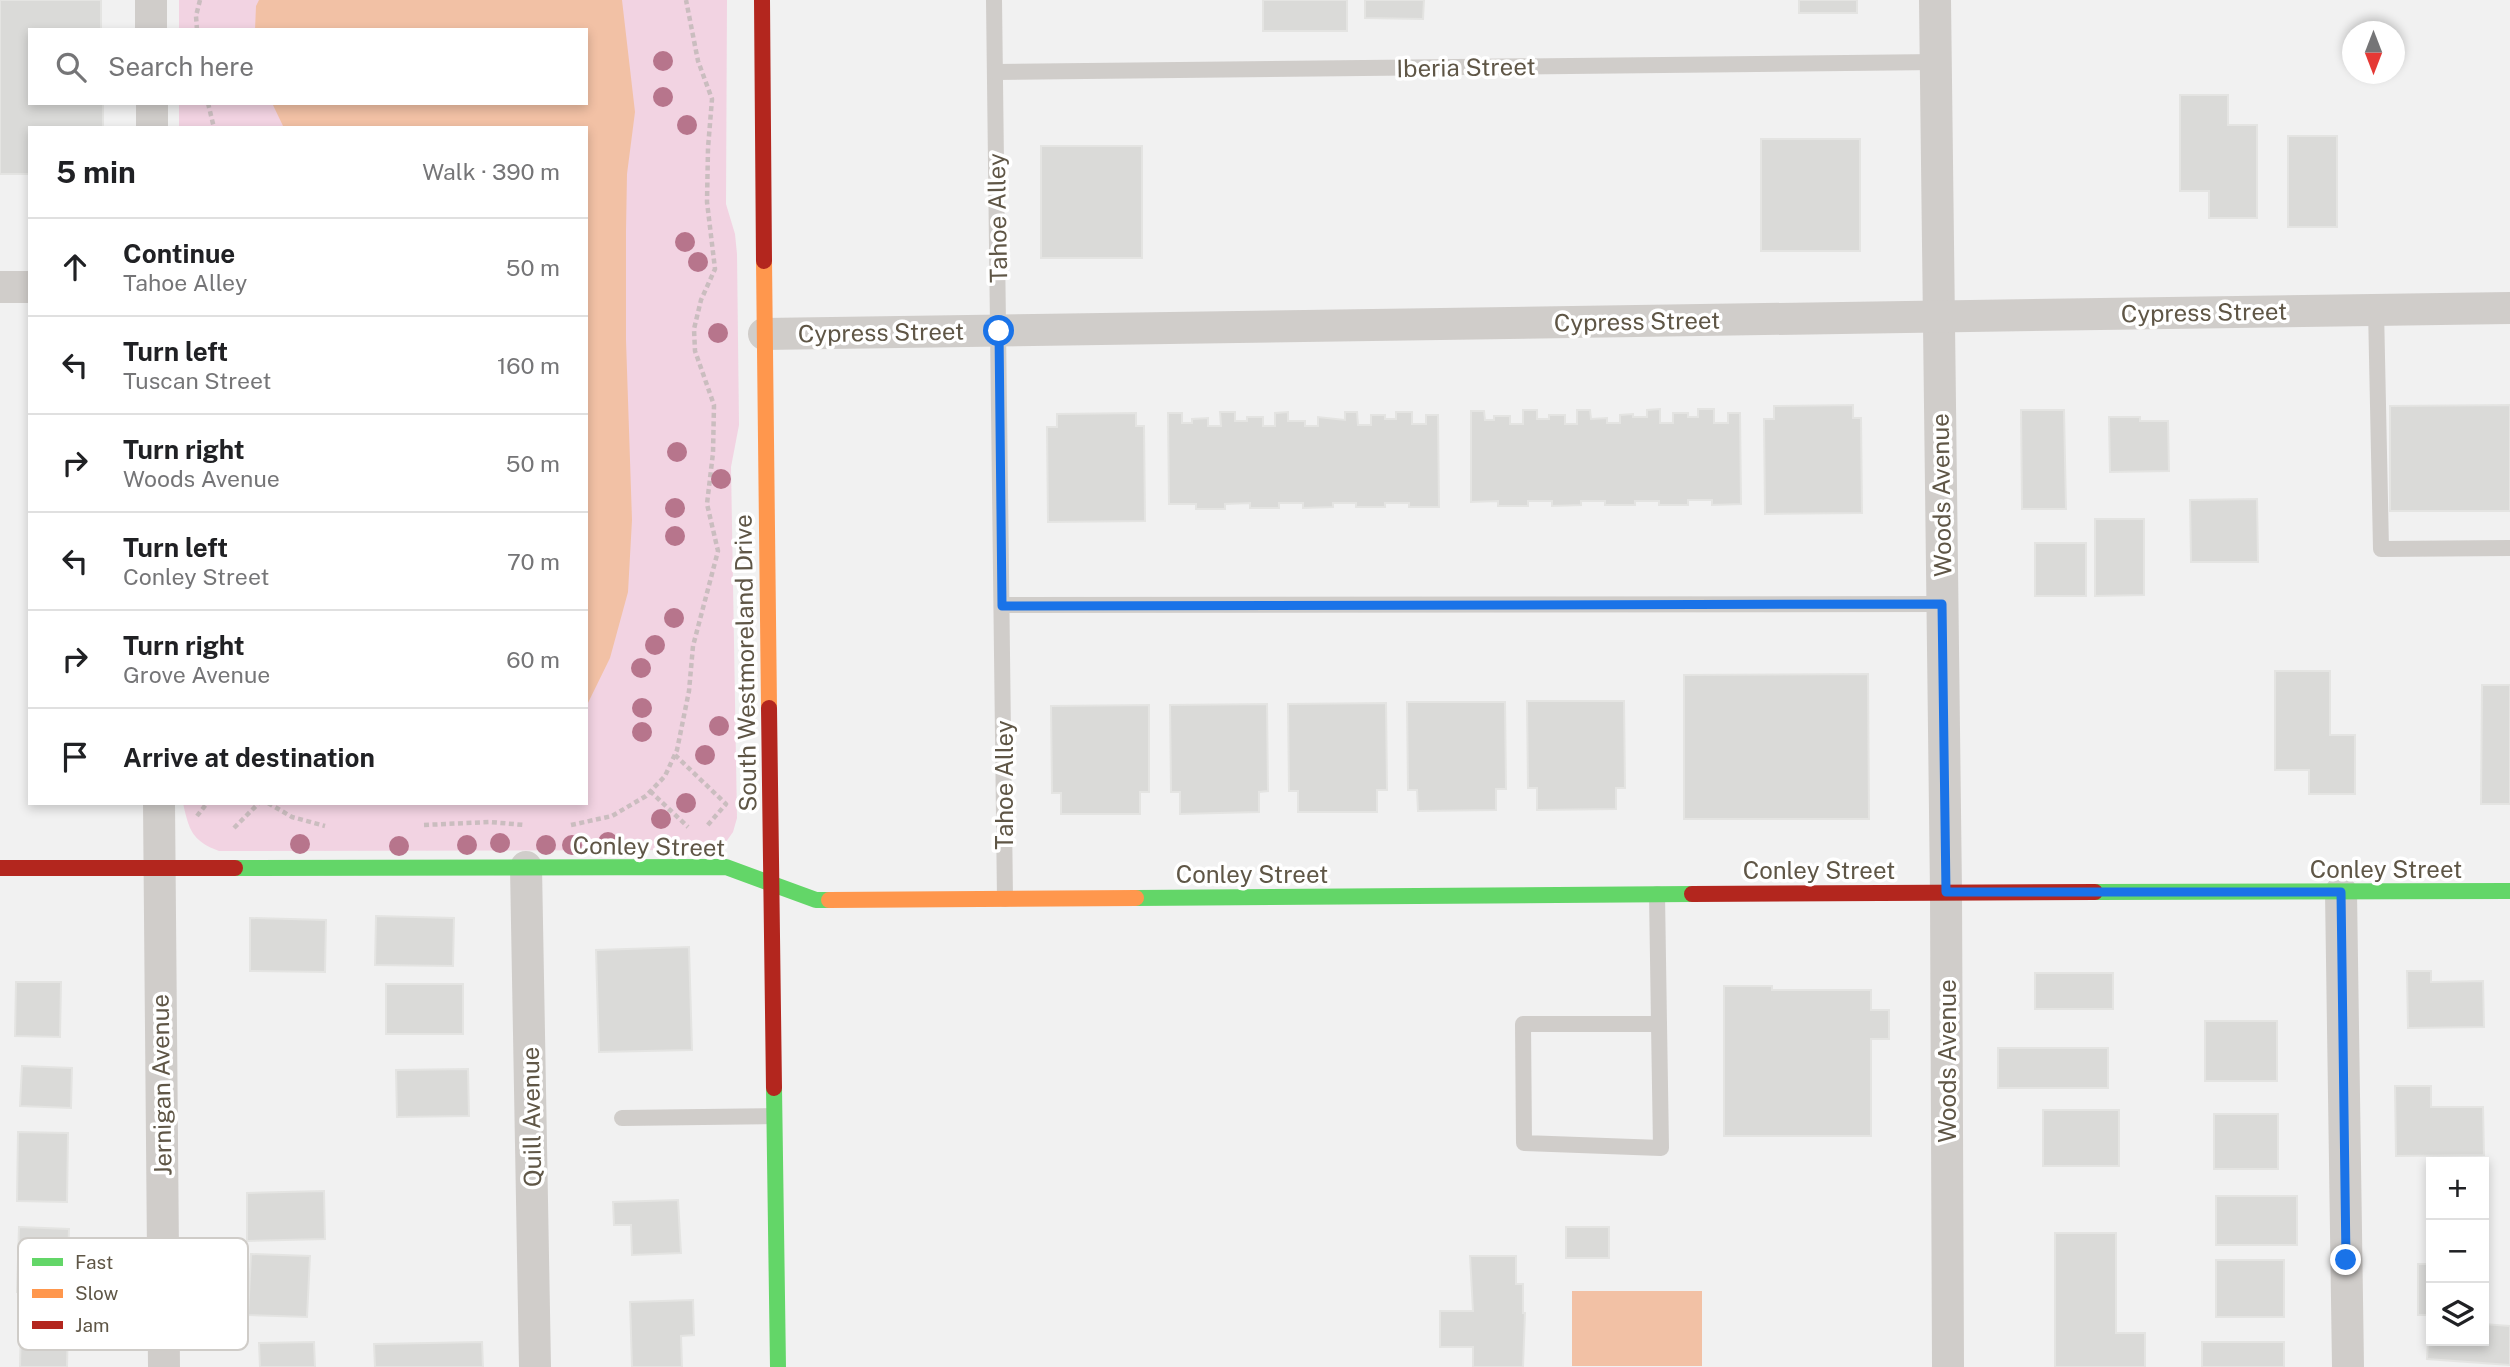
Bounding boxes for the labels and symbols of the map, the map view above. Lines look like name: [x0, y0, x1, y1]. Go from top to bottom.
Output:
north arrow: [2342, 21, 2405, 84]
street label: Iberia Street: [1396, 52, 1536, 82]
street label: Tahoe Alley: [982, 153, 1012, 283]
street label: Cypress Street: [2121, 297, 2287, 327]
street label: Cypress Street: [1554, 306, 1720, 336]
route start: [983, 315, 1014, 346]
street label: Cypress Street: [798, 317, 964, 347]
street label: Woods Avenue: [1926, 413, 1956, 577]
street label: South Westmoreland Drive: [728, 514, 762, 812]
street label: Tahoe Alley: [990, 720, 1018, 850]
street label: Conley Street: [572, 831, 726, 861]
street label: Conley Street: [2310, 855, 2462, 883]
street label: Conley Street: [1743, 856, 1895, 884]
street label: Conley Street: [1176, 860, 1328, 888]
street label: Woods Avenue: [1933, 979, 1961, 1143]
street label: Jernigan Avenue: [145, 994, 177, 1176]
street label: Quill Avenue: [516, 1046, 546, 1188]
legend: [18, 1238, 248, 1350]
route end: [2330, 1244, 2361, 1275]
text: Fast: [75, 1251, 113, 1273]
text: Slow: [75, 1282, 119, 1304]
text: Jam: [75, 1314, 109, 1336]

